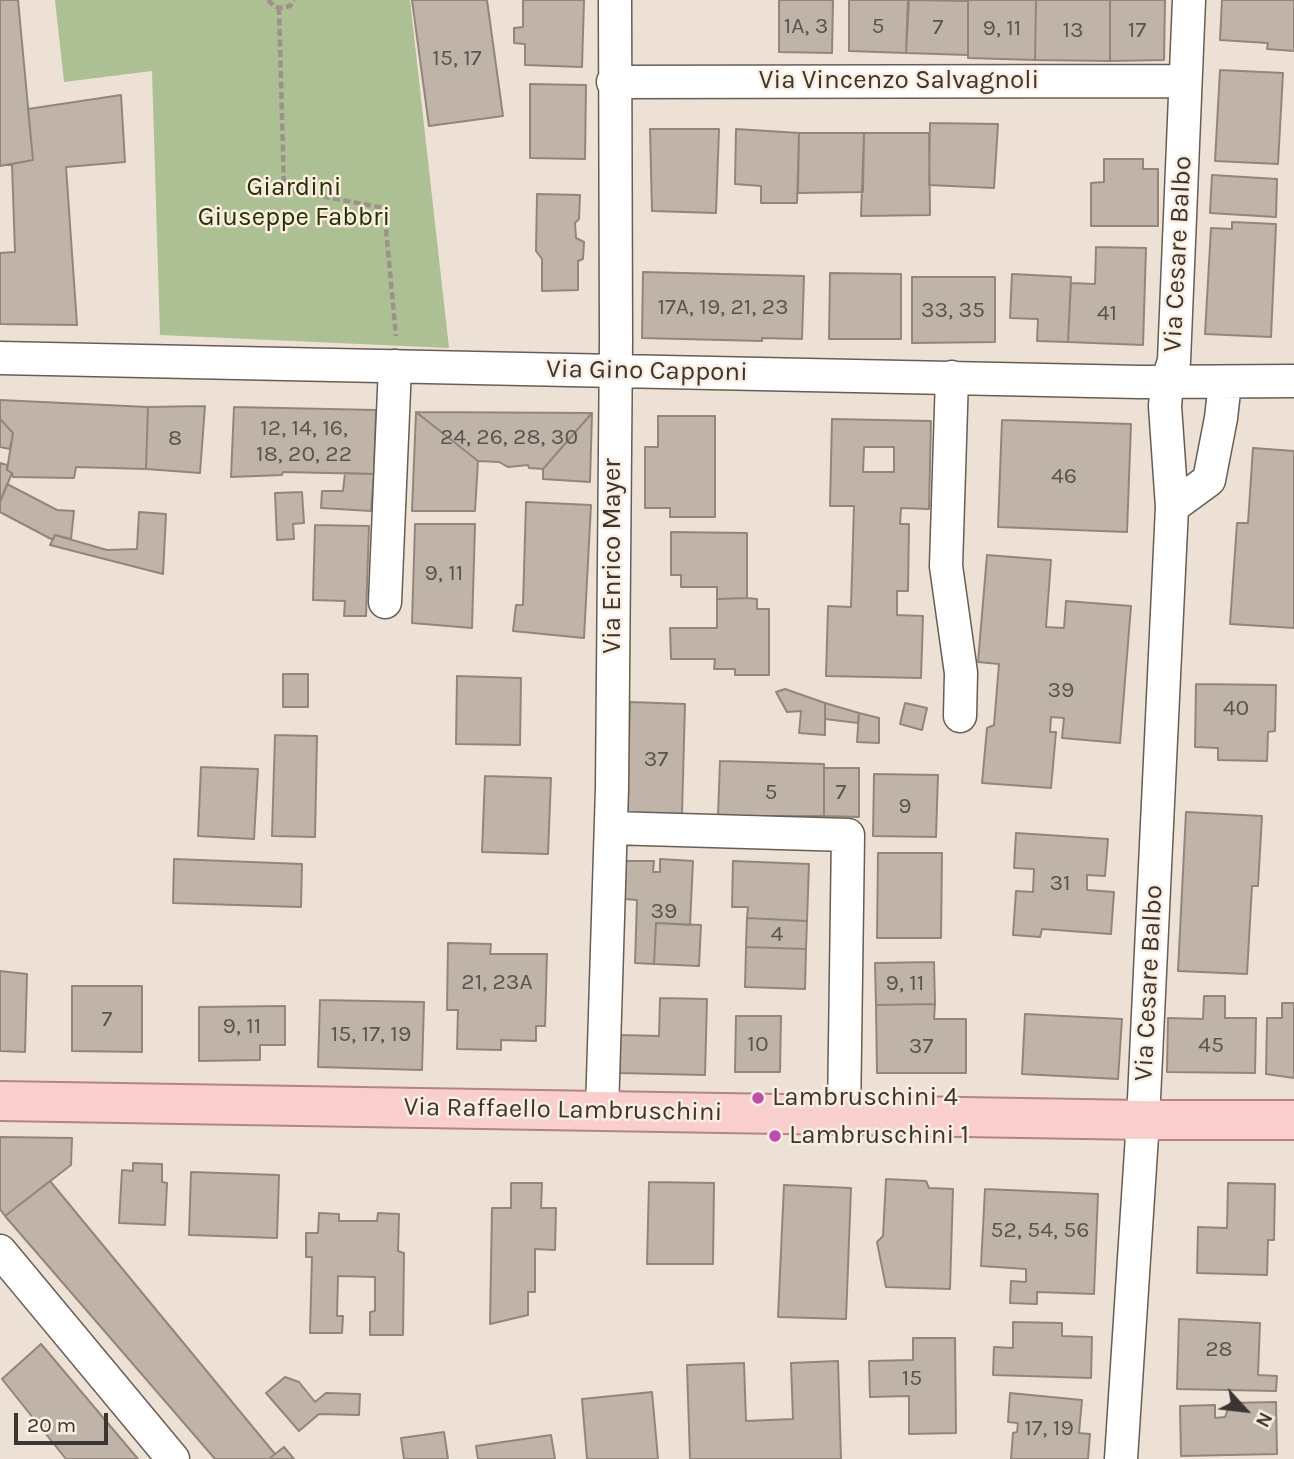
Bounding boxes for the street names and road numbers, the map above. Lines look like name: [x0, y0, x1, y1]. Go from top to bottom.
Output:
street label: Via Vincenzo Salvagnoli: [759, 65, 1039, 97]
street label: Via Cesare Balbo: [1157, 155, 1199, 353]
street label: Via Gino Capponi: [546, 354, 748, 388]
street label: Via Enrico Mayer: [597, 458, 629, 654]
street label: Via Cesare Balbo: [1128, 884, 1170, 1082]
street label: Via Raffaello Lambruschini: [403, 1092, 723, 1128]

